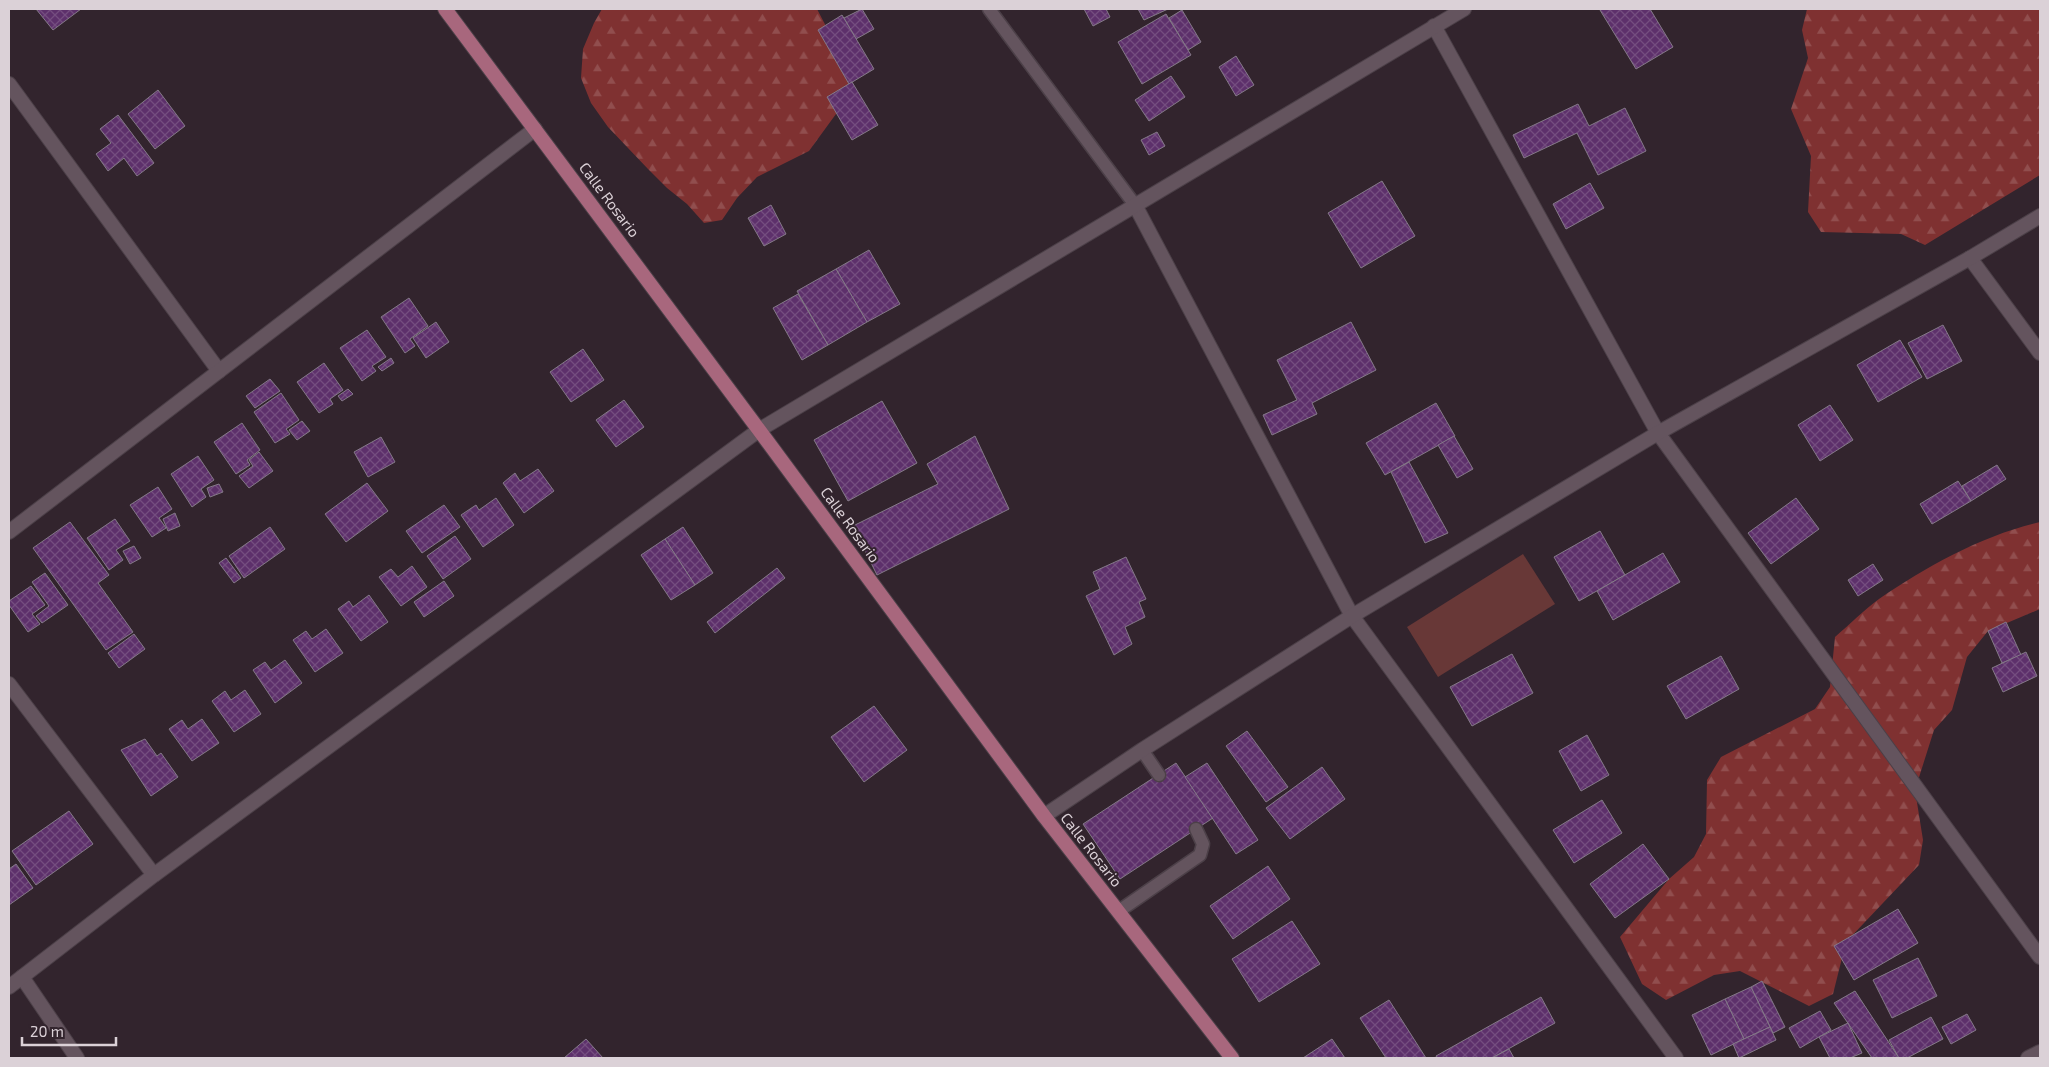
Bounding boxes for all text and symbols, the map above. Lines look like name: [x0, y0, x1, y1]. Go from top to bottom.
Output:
street label: Calle Rosario: [576, 158, 644, 240]
street label: Calle Rosario: [817, 483, 884, 566]
street label: Calle Rosario: [1057, 809, 1126, 890]
scale bar: [22, 1014, 116, 1046]
text: 20 m: [30, 1022, 64, 1040]

